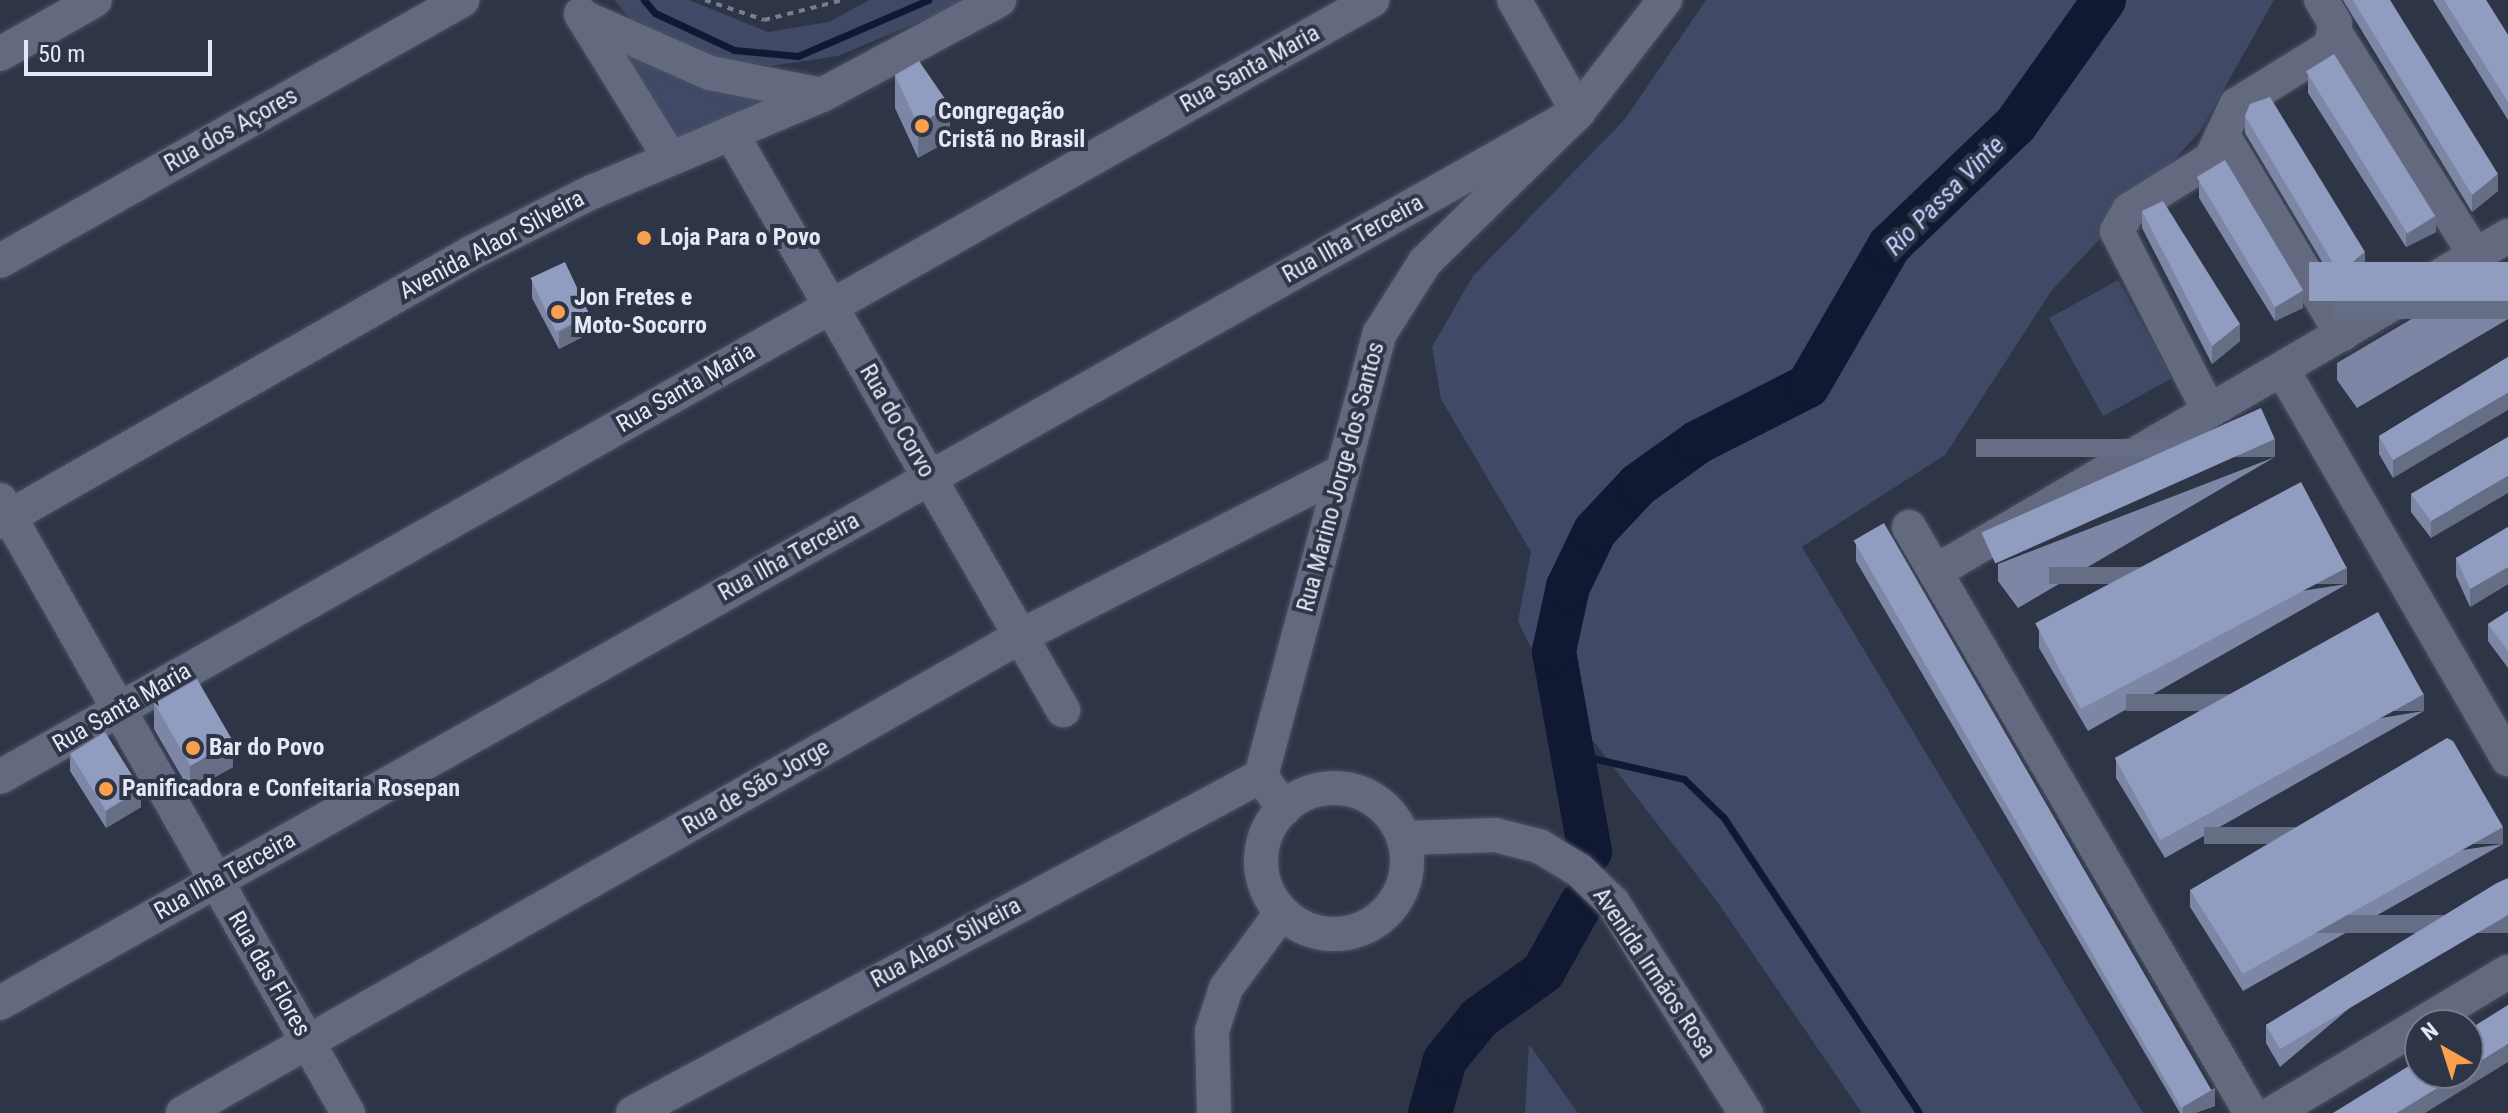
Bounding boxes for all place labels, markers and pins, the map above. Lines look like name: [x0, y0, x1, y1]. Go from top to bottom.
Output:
place label: Congregação Cristã no Brasil: [938, 98, 1085, 154]
marker: Congregação Cristã no Brasil: [913, 117, 931, 135]
place label: Loja Para o Povo: [660, 224, 821, 252]
marker: Loja Para o Povo: [635, 229, 653, 247]
place label: Jon Fretes e Moto-Socorro: [574, 284, 707, 340]
marker: Jon Fretes e Moto-Socorro: [549, 303, 567, 321]
place label: Bar do Povo: [209, 734, 324, 762]
marker: Bar do Povo: [184, 739, 202, 757]
place label: Panificadora e Confeitaria Rosepan: [122, 775, 460, 803]
marker: Panificadora e Confeitaria Rosepan: [97, 780, 115, 798]

